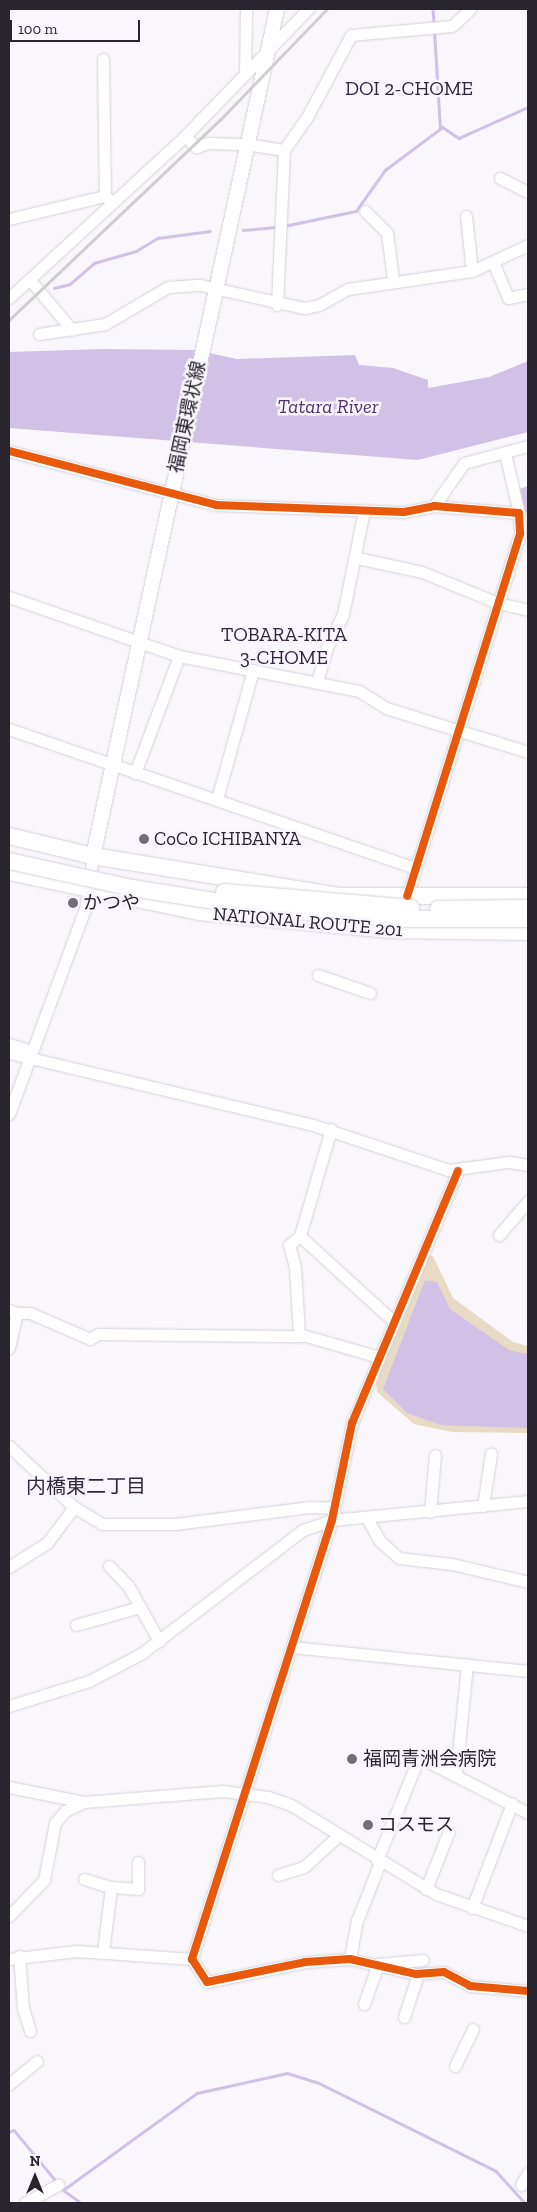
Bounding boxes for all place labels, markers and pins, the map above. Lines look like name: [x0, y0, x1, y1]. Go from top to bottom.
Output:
place label: CoCo ICHIBANYA: [154, 828, 301, 850]
marker: CoCo ICHIBANYA: [138, 833, 150, 845]
place label: かつや: [83, 892, 140, 914]
marker: かつや: [67, 897, 79, 909]
place label: 福岡青洲会病院: [363, 1748, 496, 1770]
marker: 福岡青洲会病院: [345, 1752, 359, 1766]
place label: コスモス: [378, 1814, 454, 1836]
marker: コスモス: [362, 1819, 374, 1831]

